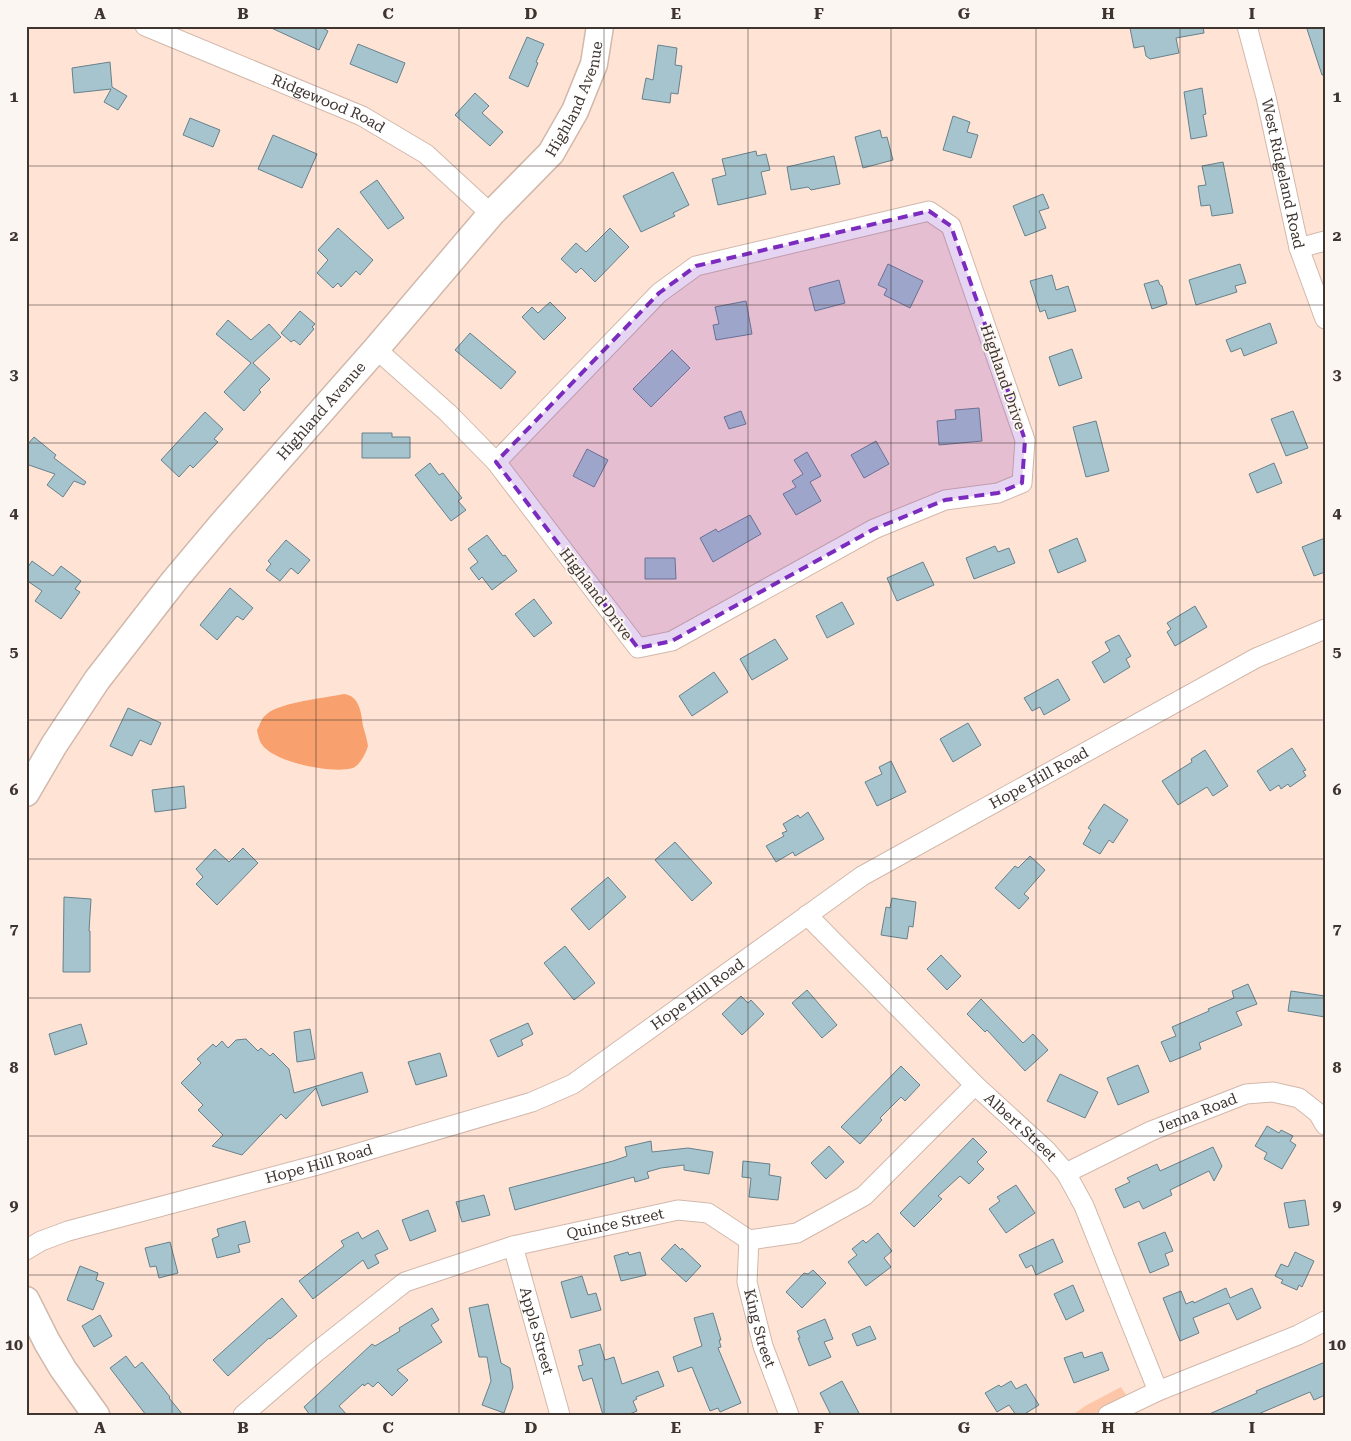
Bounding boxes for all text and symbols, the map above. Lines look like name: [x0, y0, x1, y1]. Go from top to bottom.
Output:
text: A: [94, 4, 106, 23]
text: B: [237, 4, 249, 23]
text: C: [382, 4, 394, 23]
text: D: [525, 4, 538, 23]
text: E: [671, 4, 681, 23]
text: F: [814, 4, 824, 23]
text: G: [958, 4, 971, 23]
text: H: [1101, 4, 1115, 23]
text: I: [1249, 4, 1255, 23]
street label: Highland Avenue: [542, 40, 606, 160]
street label: Ridgewood Road: [269, 71, 388, 137]
text: 1: [10, 87, 19, 106]
text: 1: [1333, 87, 1342, 106]
street label: West Ridgeland Road: [1258, 97, 1308, 251]
text: 2: [10, 226, 19, 245]
text: 2: [1333, 226, 1342, 245]
street label: Highland Drive: [977, 322, 1029, 432]
street label: Highland Avenue: [273, 358, 370, 464]
text: 3: [10, 365, 19, 384]
text: 3: [1333, 365, 1342, 384]
text: 4: [10, 503, 19, 522]
text: 4: [1333, 503, 1342, 522]
street label: Highland Drive: [556, 545, 636, 643]
text: 5: [10, 642, 19, 661]
text: 5: [1333, 642, 1342, 661]
street label: Hope Hill Road: [986, 743, 1092, 813]
text: 6: [10, 780, 19, 799]
text: 6: [1333, 780, 1342, 799]
text: 7: [10, 919, 19, 938]
text: 7: [1333, 919, 1342, 938]
street label: Hope Hill Road: [647, 955, 748, 1034]
text: 8: [10, 1058, 19, 1077]
text: 8: [1333, 1058, 1342, 1077]
street label: Albert Street: [981, 1089, 1061, 1165]
street label: Jenna Road: [1154, 1089, 1240, 1137]
street label: Hope Hill Road: [263, 1140, 375, 1187]
text: 9: [10, 1196, 19, 1215]
text: 9: [1333, 1196, 1342, 1215]
street label: Quince Street: [565, 1204, 666, 1243]
street label: Apple Street: [516, 1285, 557, 1377]
street label: King Street: [740, 1287, 779, 1370]
text: 10: [5, 1335, 23, 1354]
text: 10: [1328, 1335, 1346, 1354]
text: A: [94, 1418, 106, 1437]
text: B: [237, 1418, 249, 1437]
text: C: [382, 1418, 394, 1437]
text: D: [525, 1418, 538, 1437]
text: E: [671, 1418, 681, 1437]
text: F: [814, 1418, 824, 1437]
text: G: [958, 1418, 971, 1437]
text: H: [1101, 1418, 1115, 1437]
text: I: [1249, 1418, 1255, 1437]

